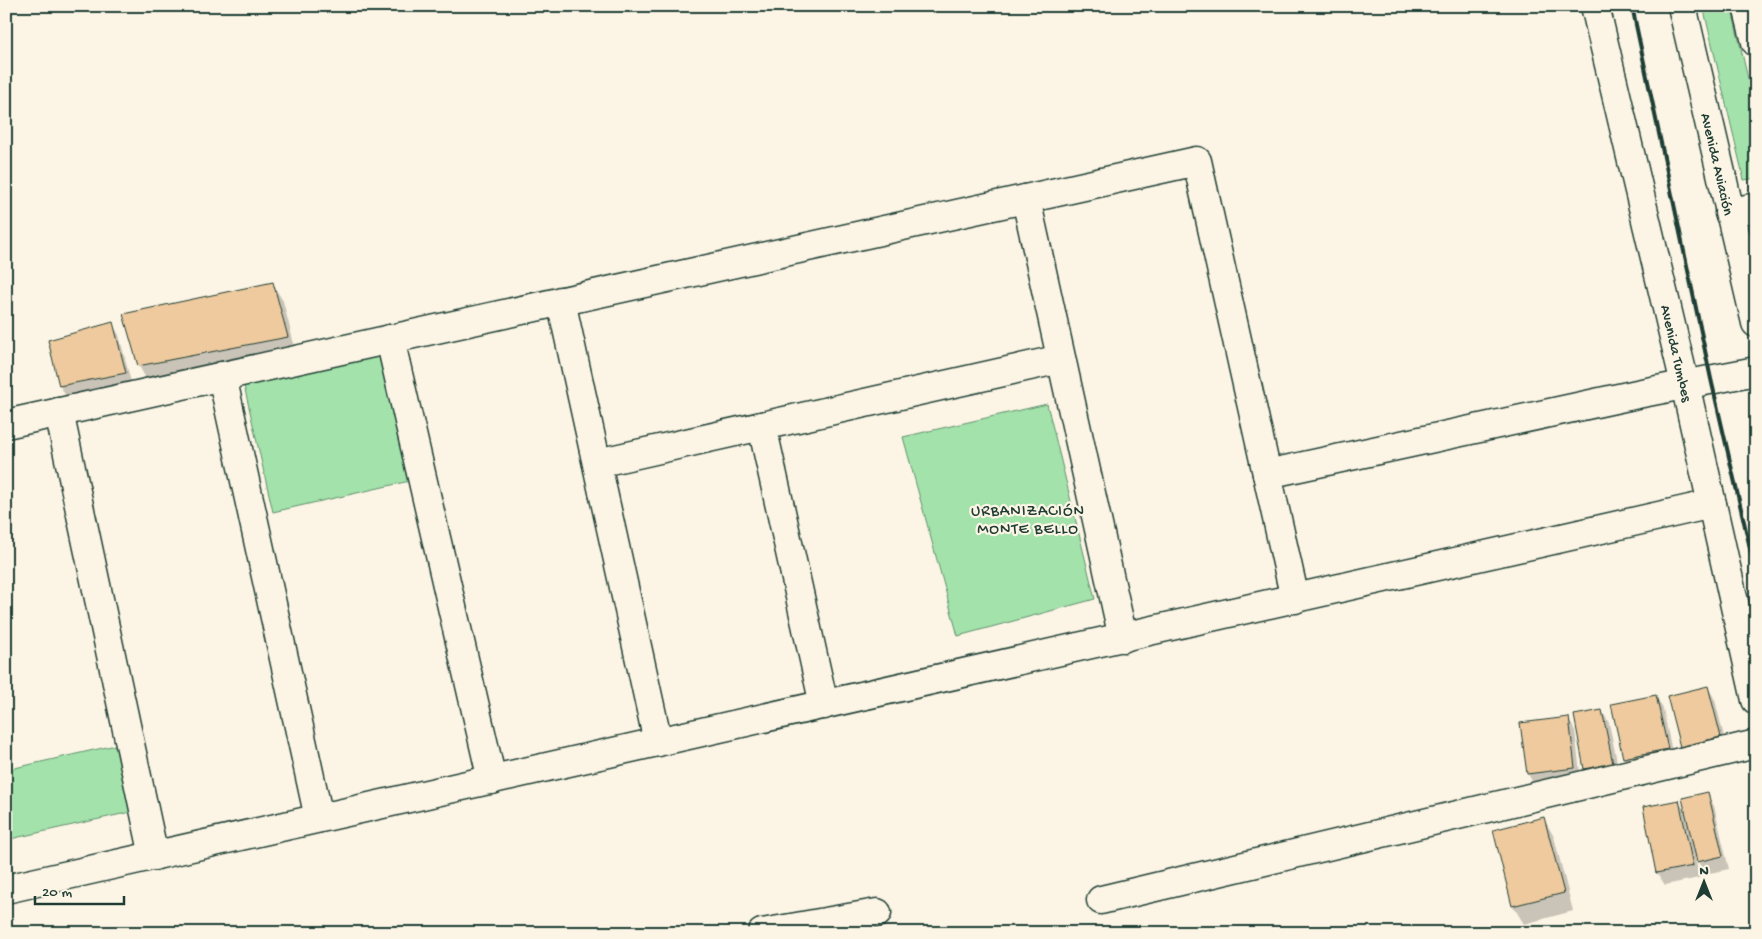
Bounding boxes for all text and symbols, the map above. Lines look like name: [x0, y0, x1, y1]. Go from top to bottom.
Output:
street label: Avenida Aviación: [1696, 111, 1737, 217]
street label: Avenida Tumbes: [1655, 303, 1695, 404]
district label: URBANIZACIÓN MONTE BELLO: [971, 503, 1085, 540]
north arrow: [1680, 856, 1730, 906]
text: N: [1699, 863, 1709, 880]
scale bar: [35, 874, 124, 906]
text: 20 m: [42, 884, 72, 902]

